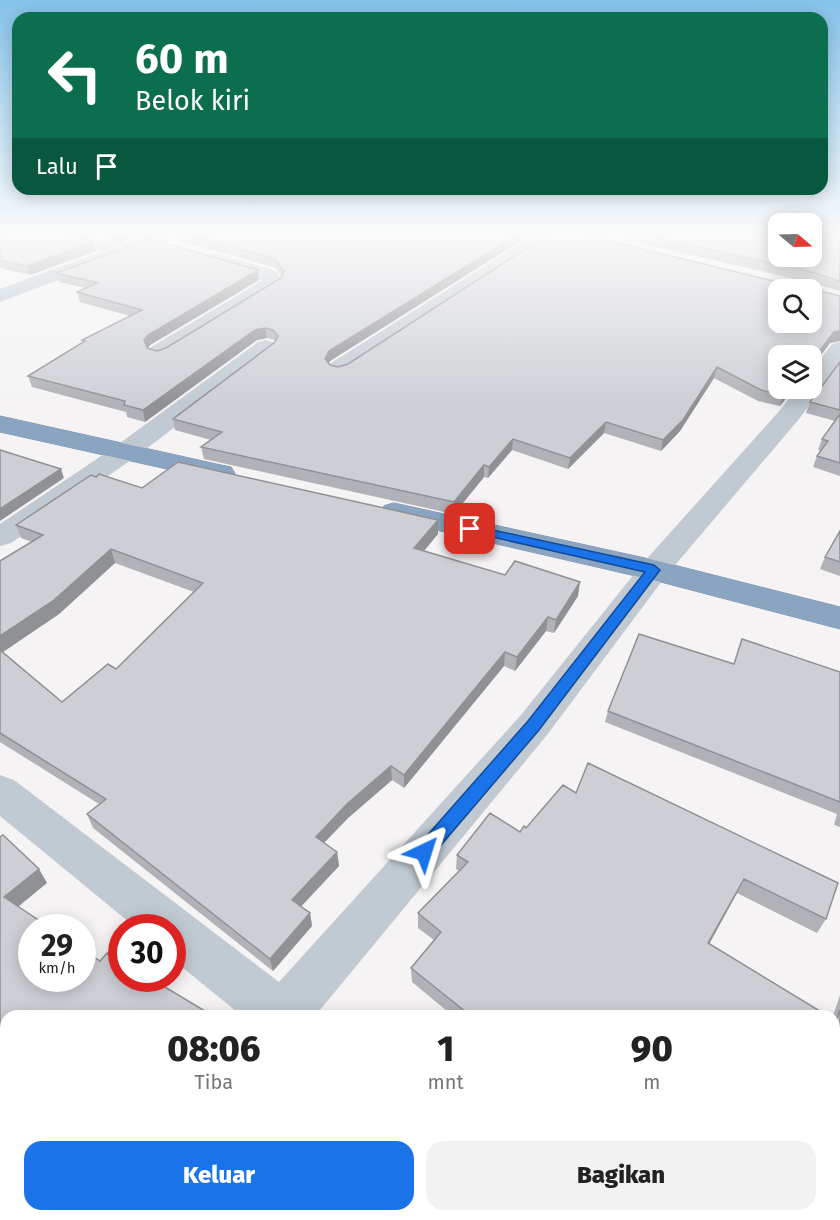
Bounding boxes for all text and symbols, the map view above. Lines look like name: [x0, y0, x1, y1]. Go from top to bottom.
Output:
text: 60 m: [135, 34, 229, 84]
icon: left: [36, 36, 114, 114]
text: Belok kiri: [135, 85, 250, 117]
icon: arrive: [90, 150, 123, 183]
text: Lalu: [36, 153, 78, 180]
north arrow: [768, 213, 822, 267]
map controls: [768, 213, 822, 399]
button: search: [768, 279, 822, 333]
button: layers: [768, 345, 822, 399]
pin: [444, 503, 495, 554]
icon: arrive: [453, 512, 486, 545]
position arrow: [392, 820, 456, 884]
speed limit sign: 30: [108, 914, 186, 992]
text: 29: [41, 928, 73, 964]
text: km/h: [38, 959, 76, 977]
text: 08:06: [167, 1027, 260, 1071]
text: 1: [437, 1027, 454, 1071]
text: 90: [631, 1027, 673, 1071]
text: Tiba: [195, 1070, 233, 1094]
text: mnt: [428, 1070, 464, 1094]
text: m: [643, 1070, 660, 1094]
button: Keluar: [24, 1141, 414, 1210]
button: Bagikan: [426, 1141, 816, 1210]

